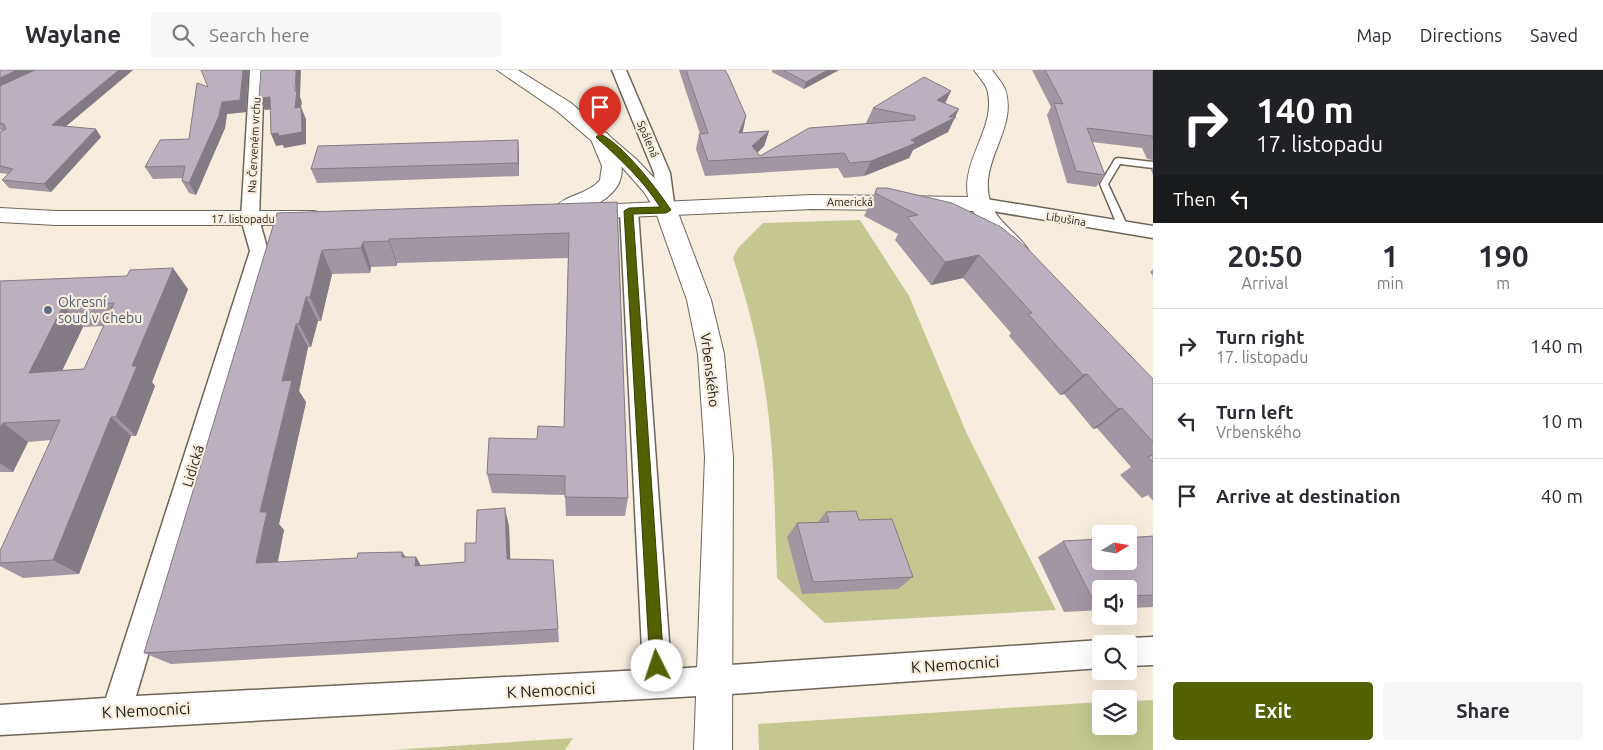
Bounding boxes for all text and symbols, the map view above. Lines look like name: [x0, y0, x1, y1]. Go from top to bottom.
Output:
search box: [151, 12, 501, 57]
text: Waylane: [25, 21, 121, 48]
icon: search: [169, 21, 197, 49]
text: Search here: [209, 24, 309, 46]
text: Map: [1356, 25, 1392, 45]
text: Directions: [1420, 25, 1502, 45]
text: Saved: [1530, 25, 1578, 45]
pin: [579, 86, 621, 137]
icon: right: [1173, 90, 1238, 155]
text: 140 m: [1256, 90, 1354, 130]
icon: arrive: [586, 93, 614, 121]
street label: Na Červeném vrchu: [244, 97, 263, 193]
street label: Spálená: [635, 119, 661, 159]
text: 17. listopadu: [1256, 131, 1383, 156]
icon: left: [1226, 185, 1254, 213]
text: Then: [1173, 188, 1216, 210]
street label: Americká: [827, 196, 873, 208]
street label: Libušina: [1045, 210, 1087, 228]
street label: 17. listopadu: [211, 213, 275, 225]
text: 20:50: [1227, 239, 1302, 273]
text: 1: [1382, 239, 1399, 273]
text: 190: [1478, 239, 1529, 273]
text: Arrival: [1242, 274, 1288, 292]
text: min: [1377, 274, 1404, 292]
text: m: [1496, 274, 1510, 292]
place label: Okresní soud v Chebu: [58, 294, 142, 326]
marker: Okresní soud v Chebu: [42, 304, 54, 316]
text: Turn right: [1216, 326, 1304, 348]
street label: Vrbenského: [698, 332, 722, 408]
icon: right: [1173, 332, 1201, 360]
text: 140 m: [1530, 335, 1583, 357]
text: 17. listopadu: [1216, 348, 1308, 366]
text: Turn left: [1216, 401, 1294, 423]
icon: left: [1173, 407, 1201, 435]
text: 10 m: [1541, 410, 1583, 432]
text: Vrbenského: [1216, 423, 1301, 441]
street label: Lidická: [179, 443, 207, 489]
icon: arrive: [1173, 482, 1201, 510]
text: Arrive at destination: [1216, 485, 1401, 507]
text: 40 m: [1541, 485, 1583, 507]
north arrow: [1092, 525, 1138, 570]
map controls: [1092, 525, 1137, 735]
button: sound: [1092, 580, 1137, 625]
button: search: [1092, 635, 1137, 680]
position arrow: [630, 639, 682, 691]
street label: K Nemocnici: [910, 652, 1000, 676]
street label: K Nemocnici: [506, 679, 596, 701]
button: Exit: [1173, 682, 1373, 740]
button: Share: [1383, 682, 1583, 740]
button: layers: [1092, 690, 1137, 735]
street label: K Nemocnici: [101, 699, 191, 721]

